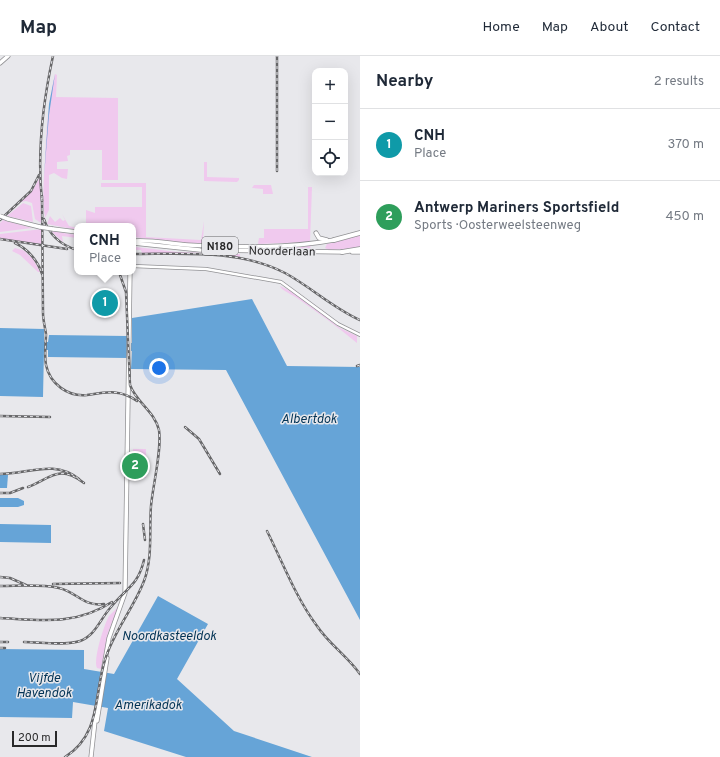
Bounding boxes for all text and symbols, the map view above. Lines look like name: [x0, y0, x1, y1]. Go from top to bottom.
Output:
text: Map: [20, 16, 57, 40]
text: Home: [483, 19, 520, 36]
text: Map: [542, 19, 568, 36]
text: About: [590, 19, 629, 36]
text: Contact: [651, 19, 700, 36]
map controls: [312, 68, 348, 176]
button: +: [312, 68, 348, 104]
text: Nearby: [376, 71, 433, 93]
text: 2 results: [654, 74, 704, 90]
button: −: [312, 104, 348, 140]
text: CNH: [414, 127, 445, 146]
text: 1: [386, 137, 392, 153]
text: 370 m: [667, 137, 704, 153]
button: locate: [312, 140, 348, 176]
text: Place: [414, 146, 446, 162]
text: Antwerp Mariners Sportsfield: [414, 199, 619, 218]
text: 2: [385, 209, 393, 225]
text: 450 m: [665, 209, 704, 225]
text: Sports · Oosterweelsteenweg: [414, 218, 581, 234]
popup: [74, 223, 136, 275]
text: CNH: [89, 232, 120, 251]
road number: N180: [202, 237, 238, 255]
street label: Noorderlaan: [248, 243, 316, 261]
text: Place: [89, 251, 121, 267]
pin: 1: [92, 288, 118, 318]
your location: [149, 358, 169, 378]
water label: Albertdok: [281, 412, 337, 428]
pin: 2: [122, 451, 148, 481]
water label: Noordkasteeldok: [122, 629, 217, 645]
water label: Vijfde Havendok: [16, 671, 72, 702]
water label: Amerikadok: [114, 698, 182, 714]
scale bar: [12, 729, 57, 748]
text: 200 m: [18, 731, 51, 745]

